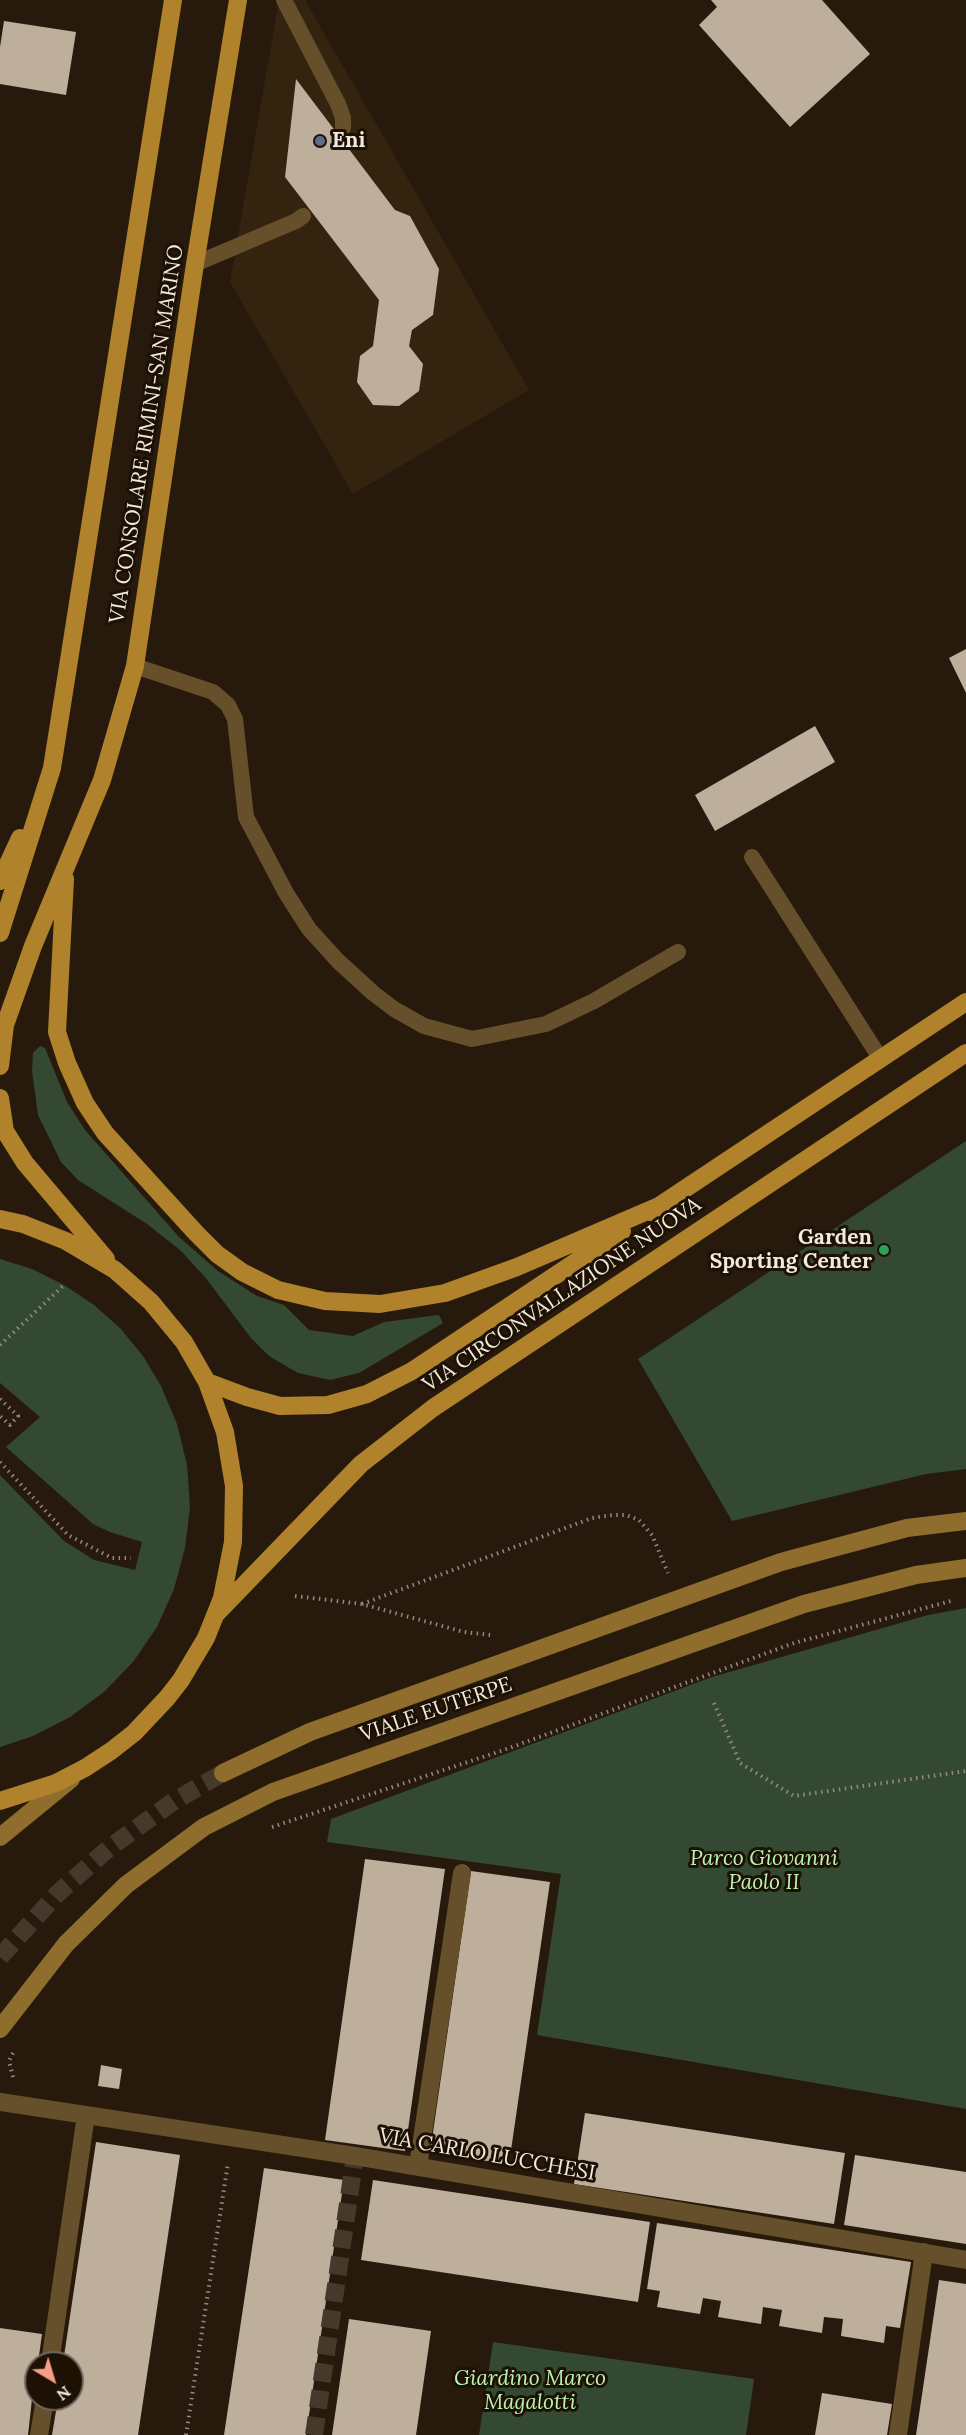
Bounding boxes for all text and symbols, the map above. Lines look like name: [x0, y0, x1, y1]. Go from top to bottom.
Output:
place label: Eni: [332, 128, 365, 154]
marker: Eni: [313, 134, 327, 148]
street label: VIA CONSOLARE RIMINI-SAN MARINO: [105, 243, 189, 625]
street label: VIA CIRCONVALLAZIONE NUOVA: [418, 1192, 706, 1398]
place label: Garden Sporting Center: [710, 1225, 872, 1275]
marker: Garden Sporting Center: [877, 1243, 891, 1257]
street label: VIALE EUTERPE: [357, 1672, 515, 1748]
park label: Parco Giovanni Paolo II: [690, 1846, 838, 1896]
street label: VIA CARLO LUCCHESI: [377, 2124, 597, 2186]
north arrow: [24, 2351, 84, 2411]
park label: Giardino Marco Magalotti: [454, 2366, 606, 2416]
text: N: [53, 2382, 75, 2405]

